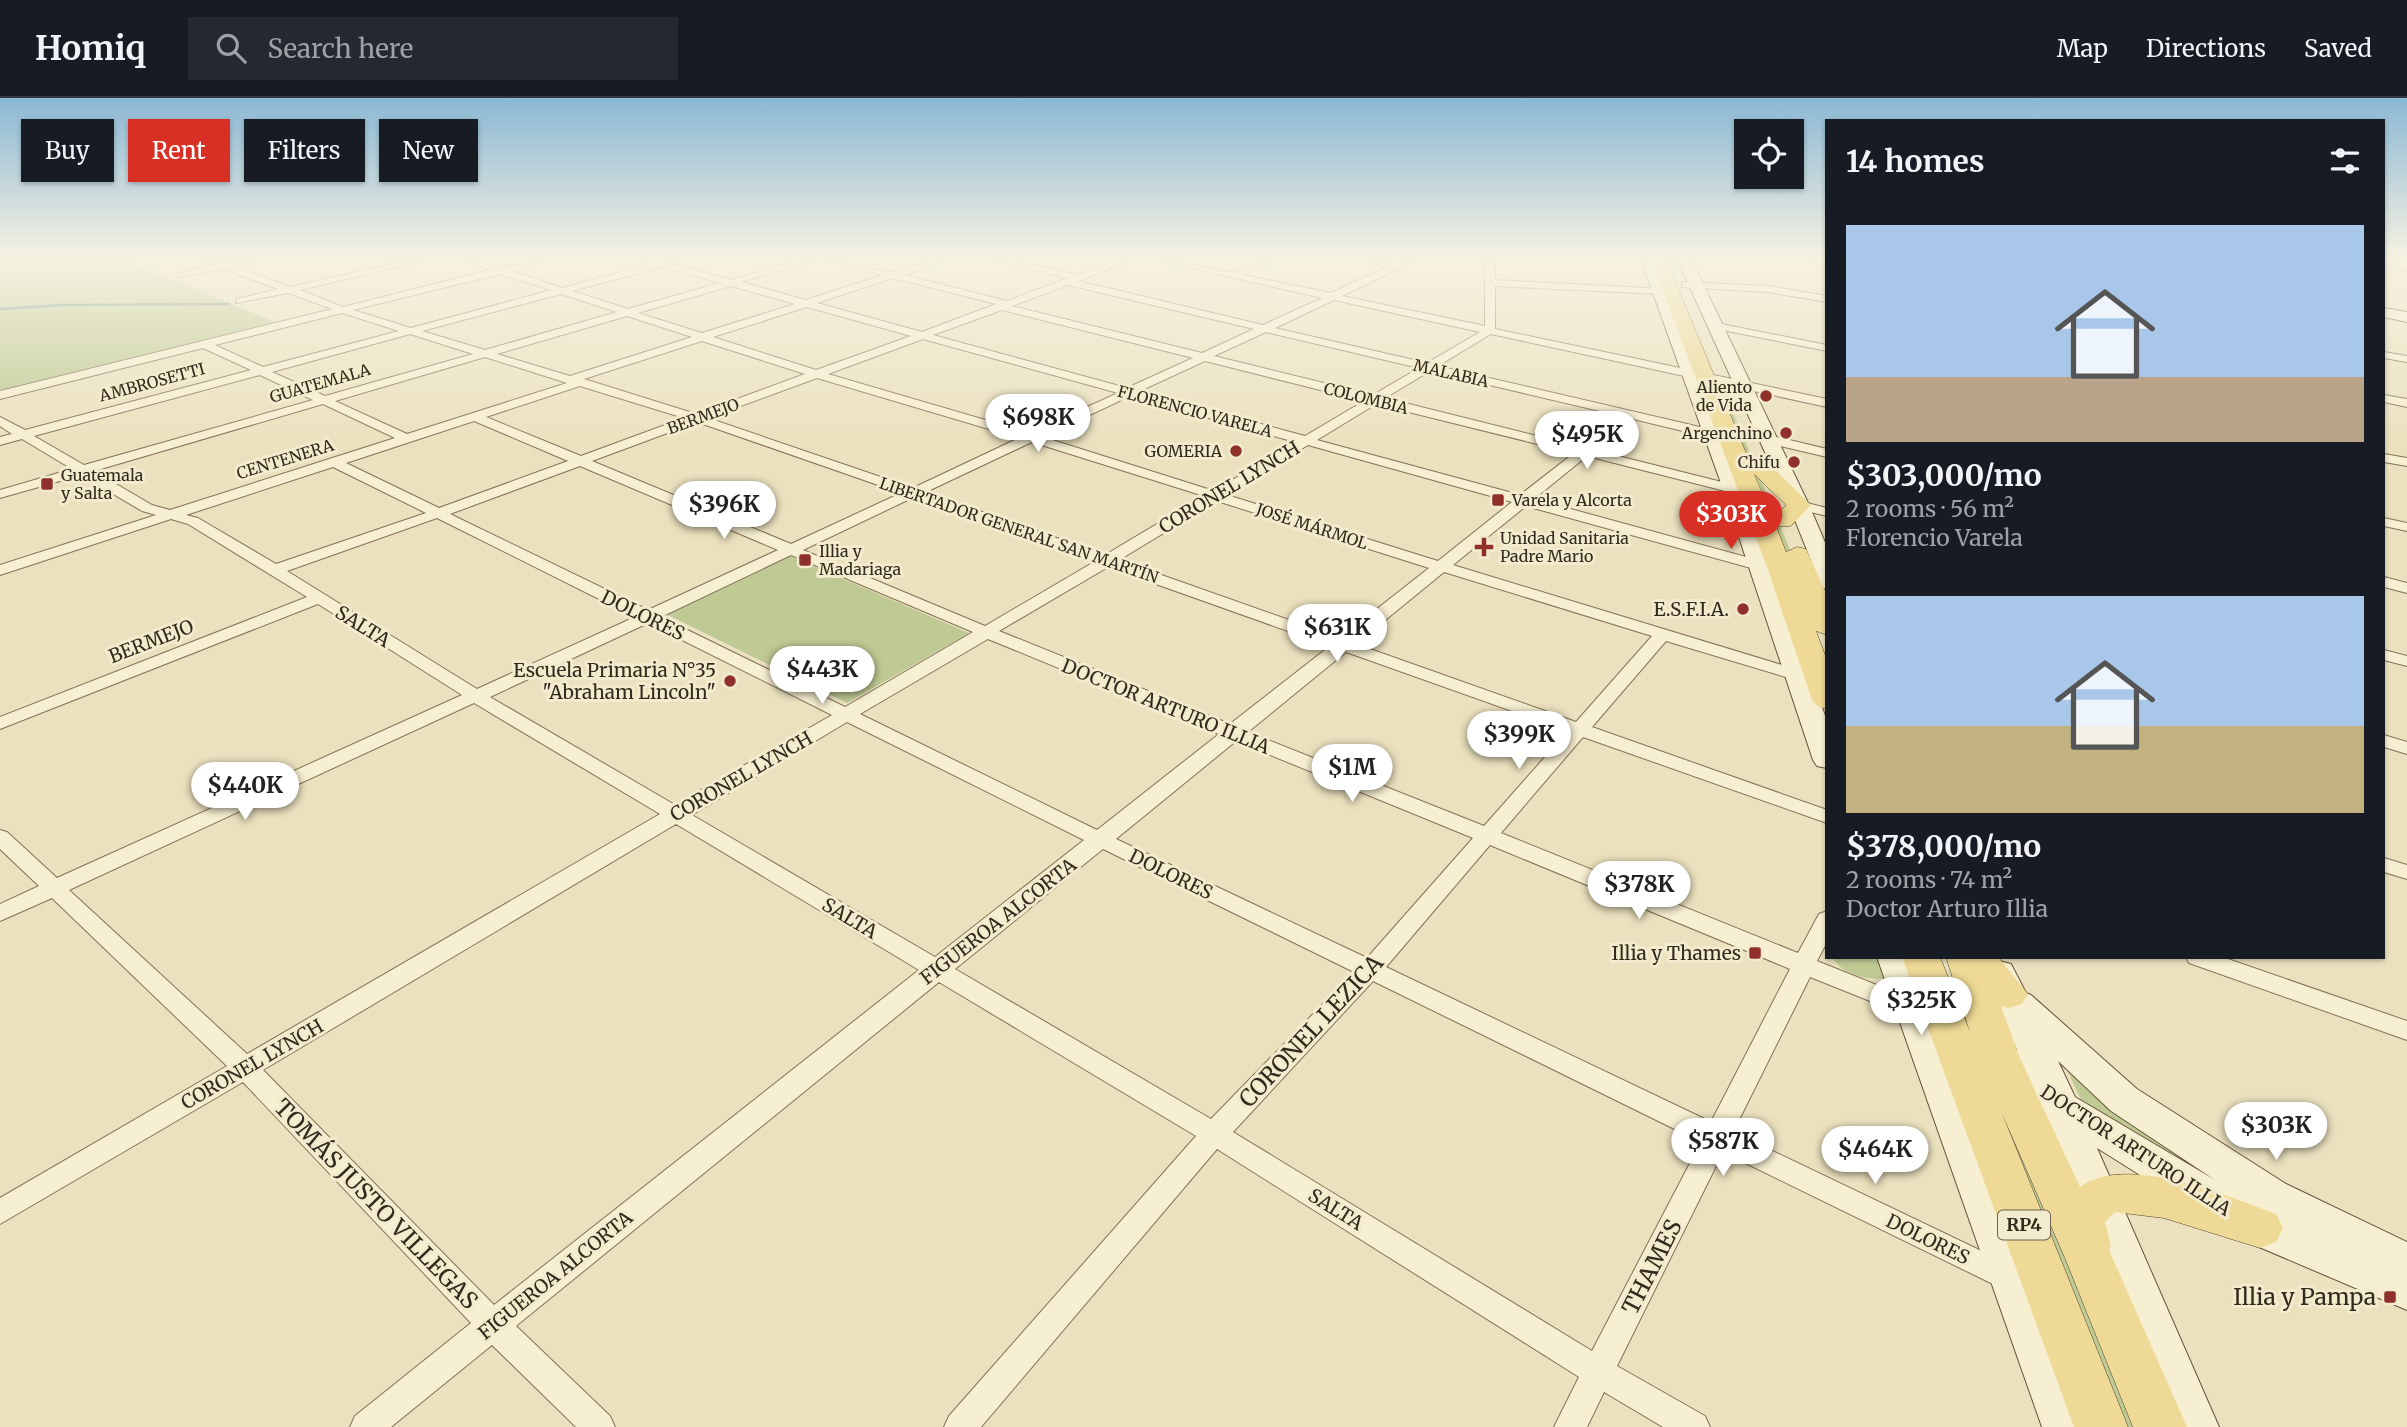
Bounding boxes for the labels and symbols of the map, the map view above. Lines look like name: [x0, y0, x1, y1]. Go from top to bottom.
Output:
street label: MALABIA: [1411, 355, 1491, 392]
street label: AMBROSETTI: [96, 358, 207, 406]
street label: GUATEMALA: [267, 359, 373, 407]
place label: Aliento de Vida: [1695, 377, 1752, 415]
street label: COLOMBIA: [1322, 378, 1411, 418]
street label: FLORENCIO VARELA: [1116, 381, 1275, 441]
marker: Aliento de Vida: [1758, 388, 1774, 404]
street label: BERMEJO: [664, 394, 742, 438]
pin: $698K: [989, 394, 1087, 454]
pin: $495K: [1538, 412, 1636, 471]
place label: Argenchino: [1681, 423, 1772, 443]
marker: Argenchino: [1778, 425, 1794, 441]
street label: CENTENERA: [234, 435, 337, 483]
street label: CORONEL LYNCH: [1154, 435, 1304, 539]
place label: GOMERIA: [1144, 441, 1223, 461]
marker: GOMERIA: [1228, 443, 1244, 459]
place label: Chifu: [1738, 452, 1780, 472]
marker: Chifu: [1786, 454, 1802, 470]
place label: Guatemala y Salta: [61, 465, 144, 503]
street label: LIBERTADOR GENERAL SAN MARTÍN: [877, 473, 1162, 587]
marker: Guatemala y Salta: [39, 476, 55, 492]
pin: $396K: [675, 482, 773, 541]
place label: Varela y Alcorta: [1511, 490, 1632, 510]
pin: $303K: [1682, 491, 1780, 551]
marker: Varela y Alcorta: [1490, 492, 1506, 508]
street label: JOSÉ MÁRMOL: [1253, 498, 1370, 553]
place label: Unidad Sanitaria Padre Mario: [1500, 528, 1629, 566]
marker: Unidad Sanitaria Padre Mario: [1474, 537, 1494, 557]
place label: Illia y Madariaga: [819, 541, 901, 579]
marker: Illia y Madariaga: [797, 552, 813, 568]
street label: DOLORES: [597, 584, 689, 646]
place label: E.S.F.I.A.: [1654, 597, 1729, 621]
street label: SALTA: [331, 600, 395, 652]
marker: E.S.F.I.A.: [1735, 601, 1751, 617]
pin: $631K: [1288, 604, 1386, 664]
street label: BERMEJO: [105, 614, 197, 668]
pin: $443K: [773, 646, 871, 706]
street label: DOCTOR ARTURO ILLIA: [1058, 653, 1274, 759]
place label: Escuela Primaria N°35 "Abraham Lincoln": [513, 658, 716, 704]
marker: Escuela Primaria N°35 "Abraham Lincoln": [722, 673, 738, 689]
pin: $399K: [1470, 712, 1568, 771]
street label: CORONEL LYNCH: [666, 726, 816, 826]
pin: $1M: [1318, 744, 1386, 804]
pin: $440K: [196, 762, 294, 822]
street label: DOLORES: [1125, 843, 1217, 905]
street label: FIGUEROA ALCORTA: [915, 852, 1081, 989]
pin: $378K: [1590, 862, 1688, 921]
street label: SALTA: [818, 892, 883, 944]
place label: Illia y Thames: [1612, 941, 1741, 965]
marker: Illia y Thames: [1747, 945, 1763, 961]
street label: CORONEL LEZICA: [1232, 948, 1389, 1113]
pin: $325K: [1872, 978, 1970, 1037]
street label: CORONEL LYNCH: [177, 1014, 327, 1114]
street label: DOCTOR ARTURO ILLIA: [2036, 1079, 2236, 1221]
street label: TOMÁS JUSTO VILLEGAS: [268, 1093, 484, 1315]
pin: $303K: [2227, 1102, 2325, 1162]
pin: $587K: [1674, 1118, 1772, 1178]
pin: $464K: [1826, 1126, 1924, 1186]
street label: SALTA: [1304, 1183, 1368, 1235]
street label: FIGUEROA ALCORTA: [473, 1205, 637, 1345]
street label: DOLORES: [1882, 1208, 1974, 1270]
road number: RP4: [1998, 1210, 2050, 1240]
street label: THAMES: [1615, 1214, 1688, 1319]
place label: Illia y Pampa: [2233, 1282, 2376, 1311]
marker: Illia y Pampa: [2382, 1289, 2398, 1305]

